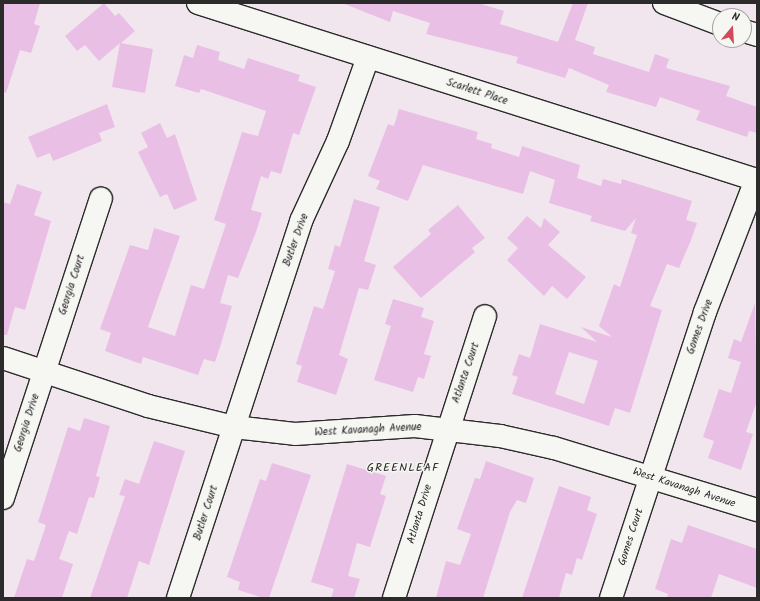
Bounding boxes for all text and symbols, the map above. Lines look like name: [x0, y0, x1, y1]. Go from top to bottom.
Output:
north arrow: [712, 8, 752, 48]
text: N: [729, 8, 741, 27]
street label: Scarlett Place: [445, 76, 509, 108]
street label: Butler Drive: [280, 212, 312, 268]
street label: Georgia Court: [56, 253, 88, 317]
street label: Gomes Drive: [684, 298, 716, 356]
street label: Atlanta Court: [449, 341, 483, 405]
street label: Georgia Drive: [11, 392, 43, 454]
street label: West Kavanagh Avenue: [314, 421, 422, 439]
district label: GREENLEAF: [367, 461, 439, 475]
street label: West Kavanagh Avenue: [631, 465, 737, 511]
street label: Atlanta Drive: [405, 483, 435, 545]
street label: Butler Court: [191, 484, 221, 542]
street label: Gomes Court: [616, 507, 646, 567]

